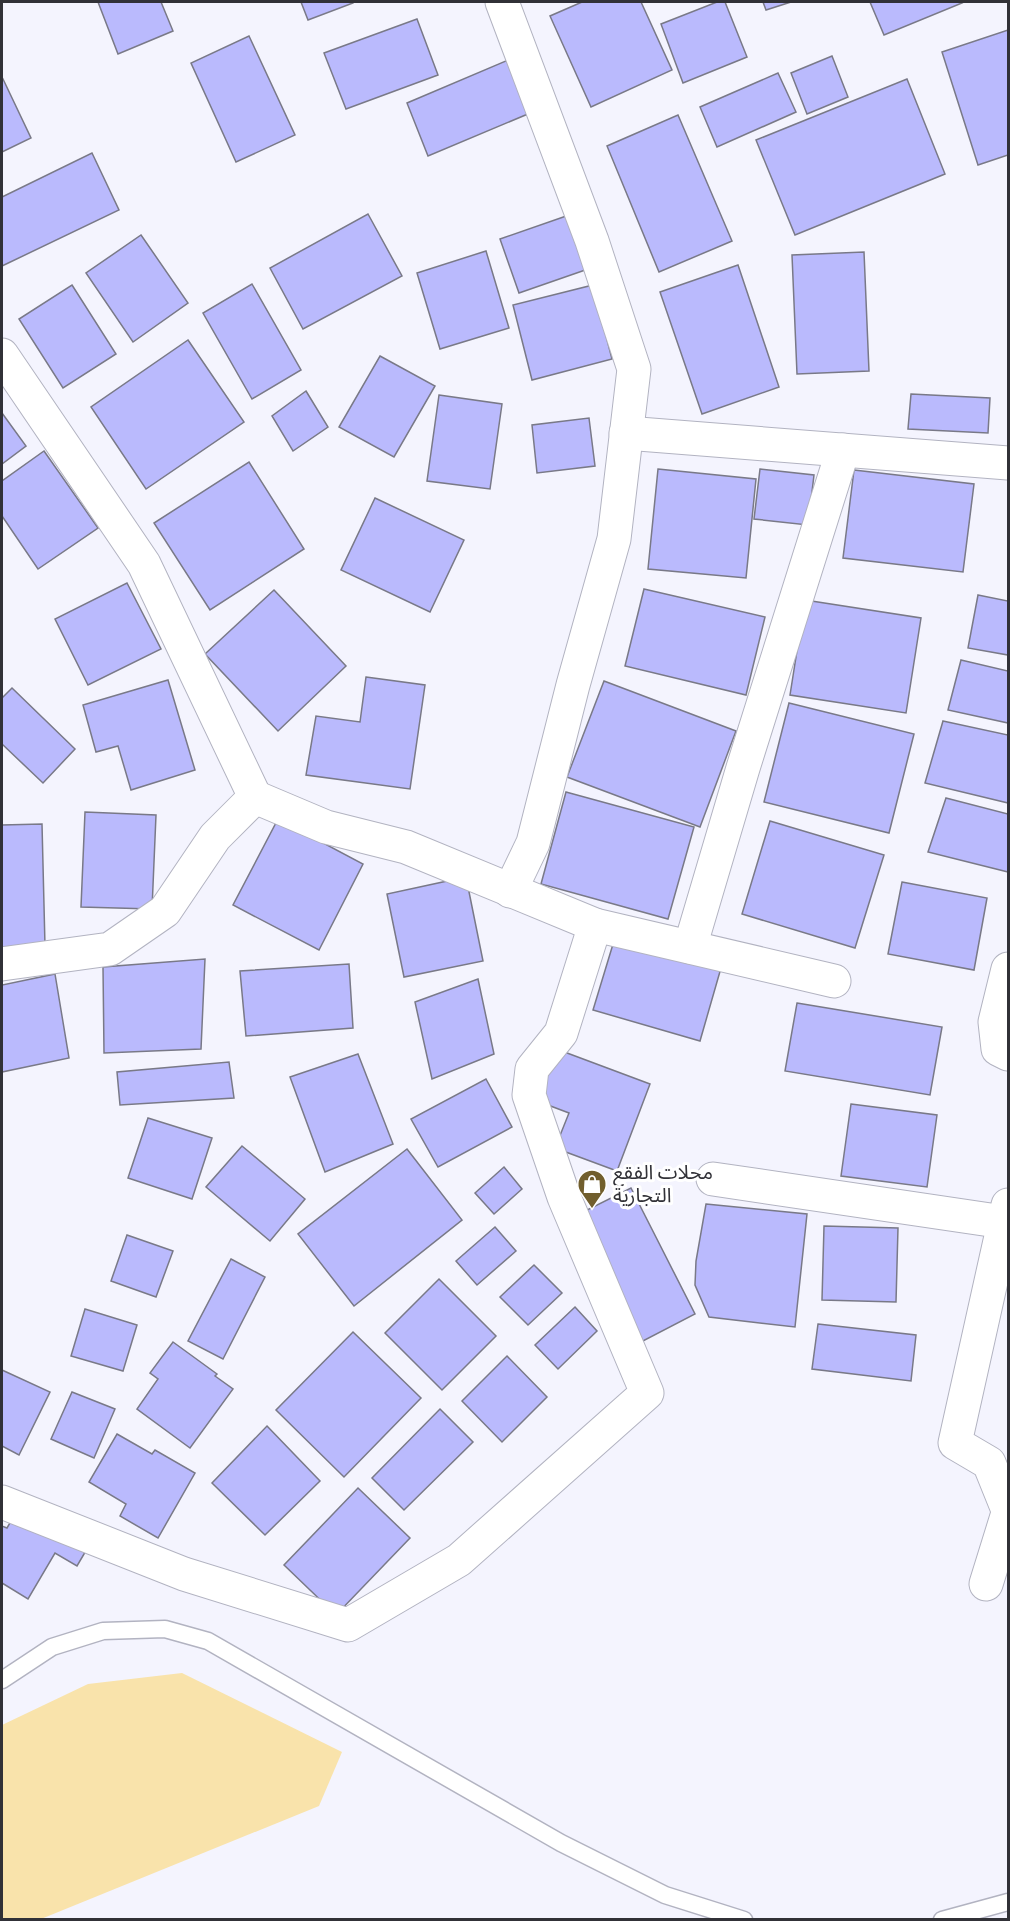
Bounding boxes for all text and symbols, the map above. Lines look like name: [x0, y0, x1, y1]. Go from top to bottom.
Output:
place label: محلات الفقع التجارية: [613, 1159, 713, 1207]
shop icon: محلات الفقع التجارية: [576, 1168, 608, 1210]

